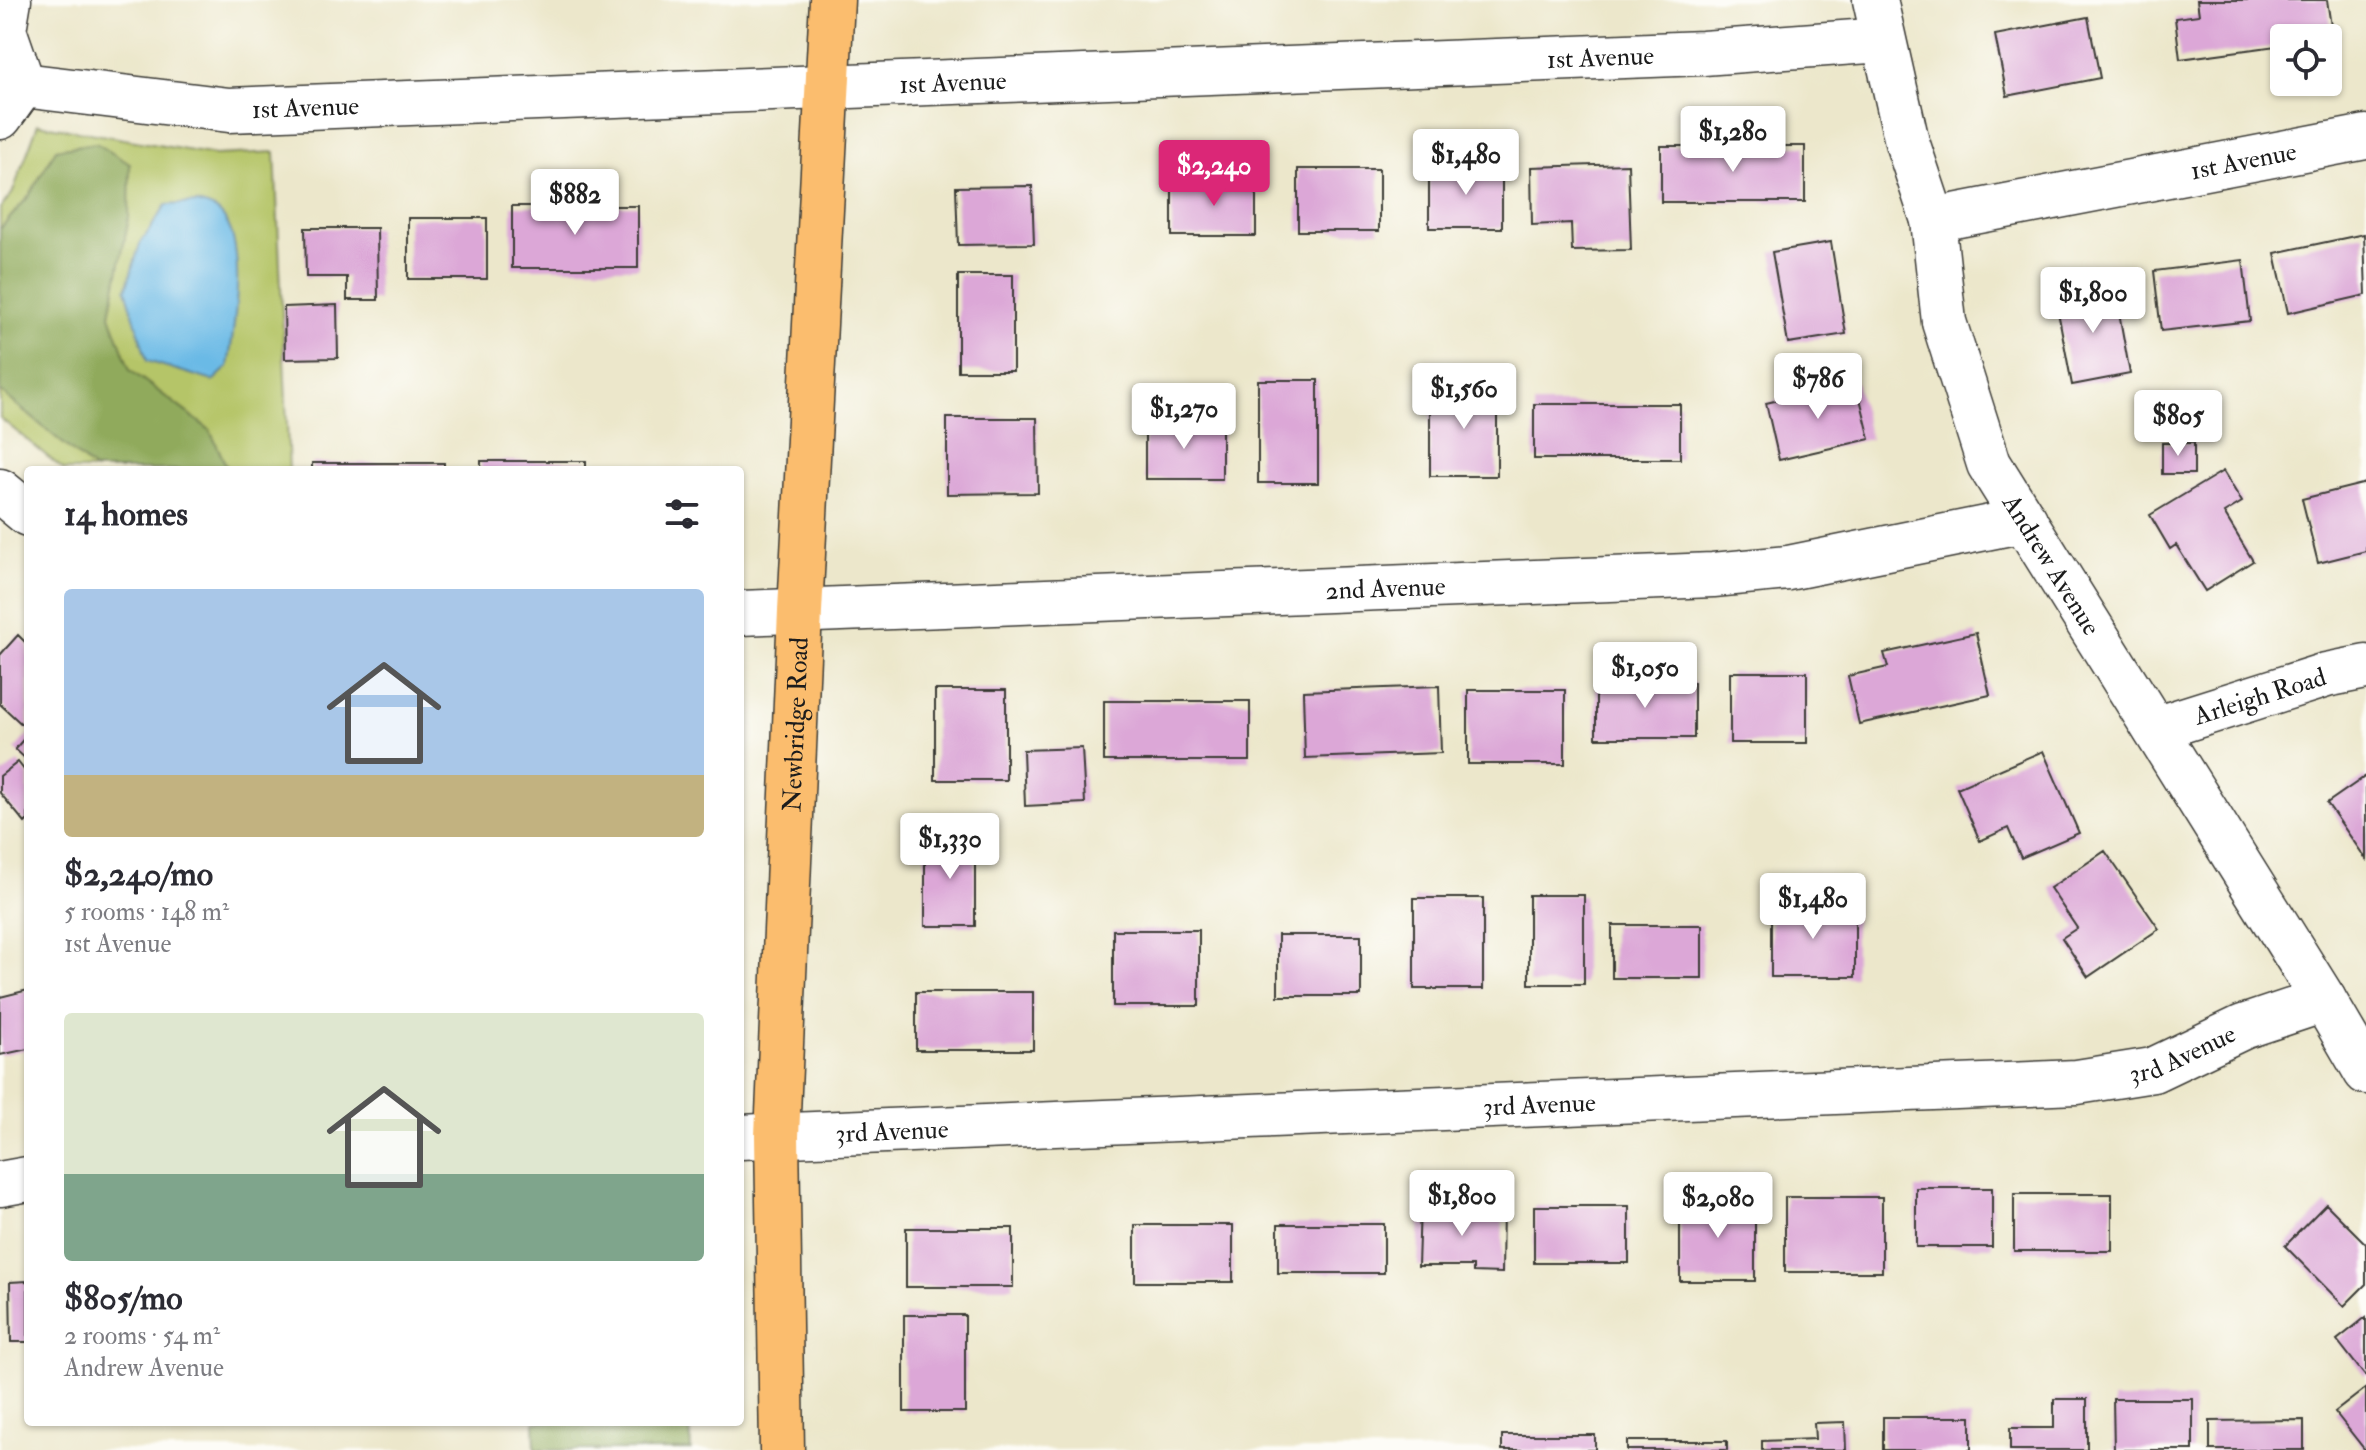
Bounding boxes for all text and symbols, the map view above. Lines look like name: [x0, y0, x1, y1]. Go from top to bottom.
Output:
map controls: [2270, 24, 2342, 96]
button: locate: [2270, 24, 2342, 96]
street label: 1st Avenue: [1546, 40, 1655, 76]
street label: 1st Avenue: [899, 65, 1007, 101]
street label: 1st Avenue: [251, 90, 360, 126]
pin: $1,280: [1668, 106, 1798, 174]
text: $1,280: [1699, 116, 1767, 148]
pin: $1,480: [1401, 129, 1531, 197]
street label: 1st Avenue: [2188, 136, 2299, 187]
text: $1,480: [1431, 139, 1501, 171]
pin: $2,240: [1149, 140, 1279, 208]
text: $2,240: [1177, 150, 1251, 182]
pin: $882: [528, 169, 622, 237]
text: $882: [549, 179, 601, 211]
pin: $1,800: [2028, 267, 2158, 335]
text: $1,800: [2058, 277, 2128, 309]
pin: $786: [1771, 353, 1865, 421]
pin: $1,560: [1399, 363, 1529, 431]
text: $786: [1792, 363, 1844, 395]
text: $1,560: [1430, 373, 1498, 405]
pin: $1,270: [1119, 383, 1249, 451]
pin: $805: [2131, 390, 2225, 458]
text: $1,270: [1150, 393, 1218, 425]
text: $805: [2152, 400, 2204, 432]
street label: Andrew Avenue: [1995, 488, 2107, 642]
icon: filters: [660, 492, 704, 536]
text: 14 homes: [64, 493, 188, 536]
street label: 2nd Avenue: [1325, 570, 1446, 607]
street label: Newbridge Road: [776, 636, 816, 813]
icon: home: [312, 641, 456, 785]
pin: $1,050: [1580, 642, 1710, 710]
text: $1,050: [1611, 652, 1679, 684]
street label: Arleigh Road: [2189, 661, 2330, 733]
pin: $1,330: [885, 813, 1015, 881]
text: $1,330: [918, 823, 982, 855]
text: $2,240/mo: [64, 853, 213, 896]
pin: $1,480: [1748, 873, 1878, 941]
text: $1,480: [1778, 883, 1848, 915]
text: 5 rooms · 148 m²: [64, 896, 229, 928]
text: 1st Avenue: [64, 928, 171, 960]
street label: 3rd Avenue: [2127, 1018, 2241, 1090]
icon: home: [312, 1065, 456, 1209]
street label: 3rd Avenue: [1482, 1087, 1597, 1123]
street label: 3rd Avenue: [835, 1113, 949, 1150]
pin: $1,800: [1397, 1170, 1527, 1238]
pin: $2,080: [1653, 1172, 1783, 1240]
text: $1,800: [1427, 1180, 1497, 1212]
text: $2,080: [1682, 1182, 1754, 1214]
text: $805/mo: [64, 1277, 183, 1320]
text: 2 rooms · 54 m²: [64, 1320, 220, 1352]
text: Andrew Avenue: [64, 1352, 224, 1384]

